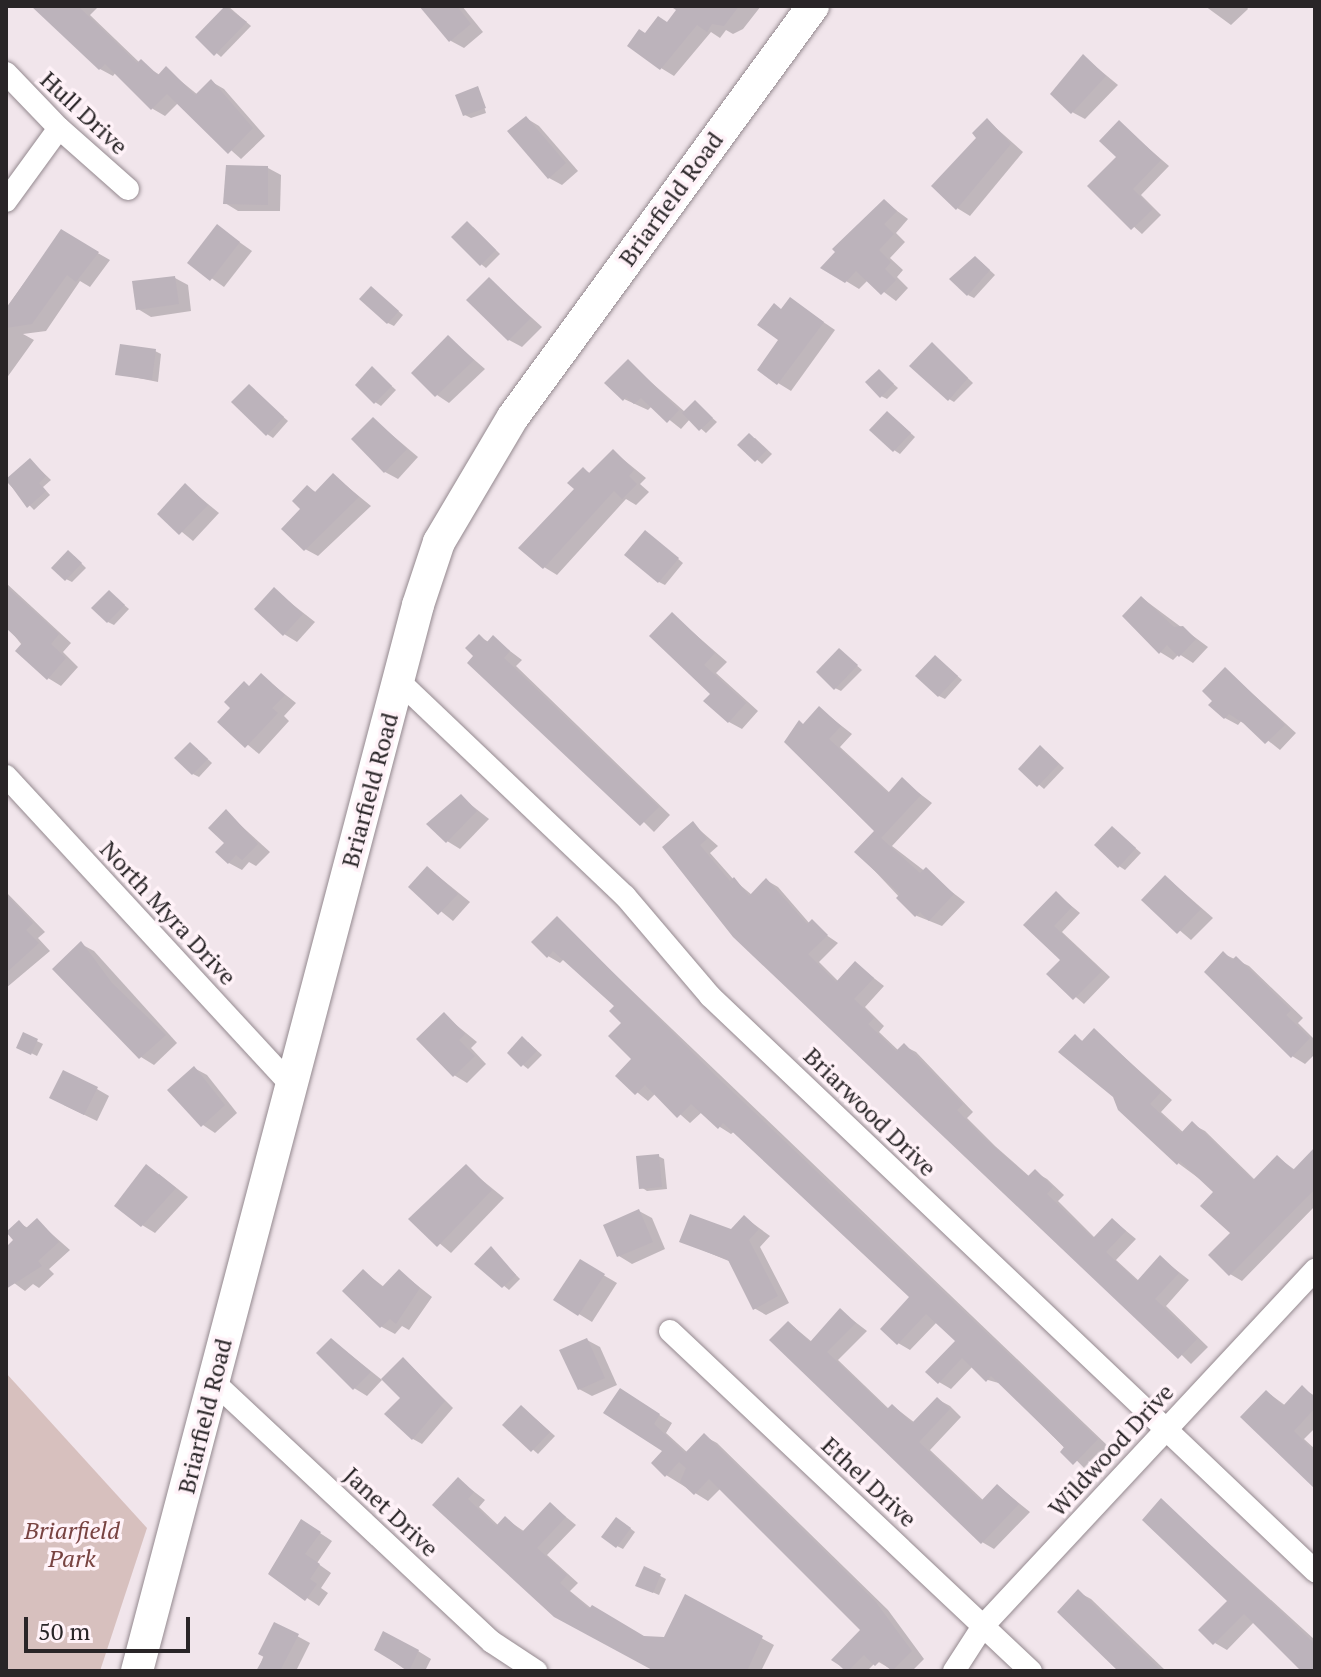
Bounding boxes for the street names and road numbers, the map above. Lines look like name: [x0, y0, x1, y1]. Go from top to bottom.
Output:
street label: Hull Drive: [34, 65, 134, 161]
street label: Briarfield Road: [613, 126, 729, 272]
street label: Briarfield Road: [336, 710, 404, 870]
street label: North Myra Drive: [94, 835, 242, 991]
street label: Briarwood Drive: [798, 1042, 942, 1182]
street label: Briarfield Road: [172, 1335, 238, 1497]
street label: Wildwood Drive: [1042, 1378, 1180, 1522]
street label: Ethel Drive: [816, 1431, 922, 1533]
street label: Janet Drive: [338, 1461, 444, 1563]

